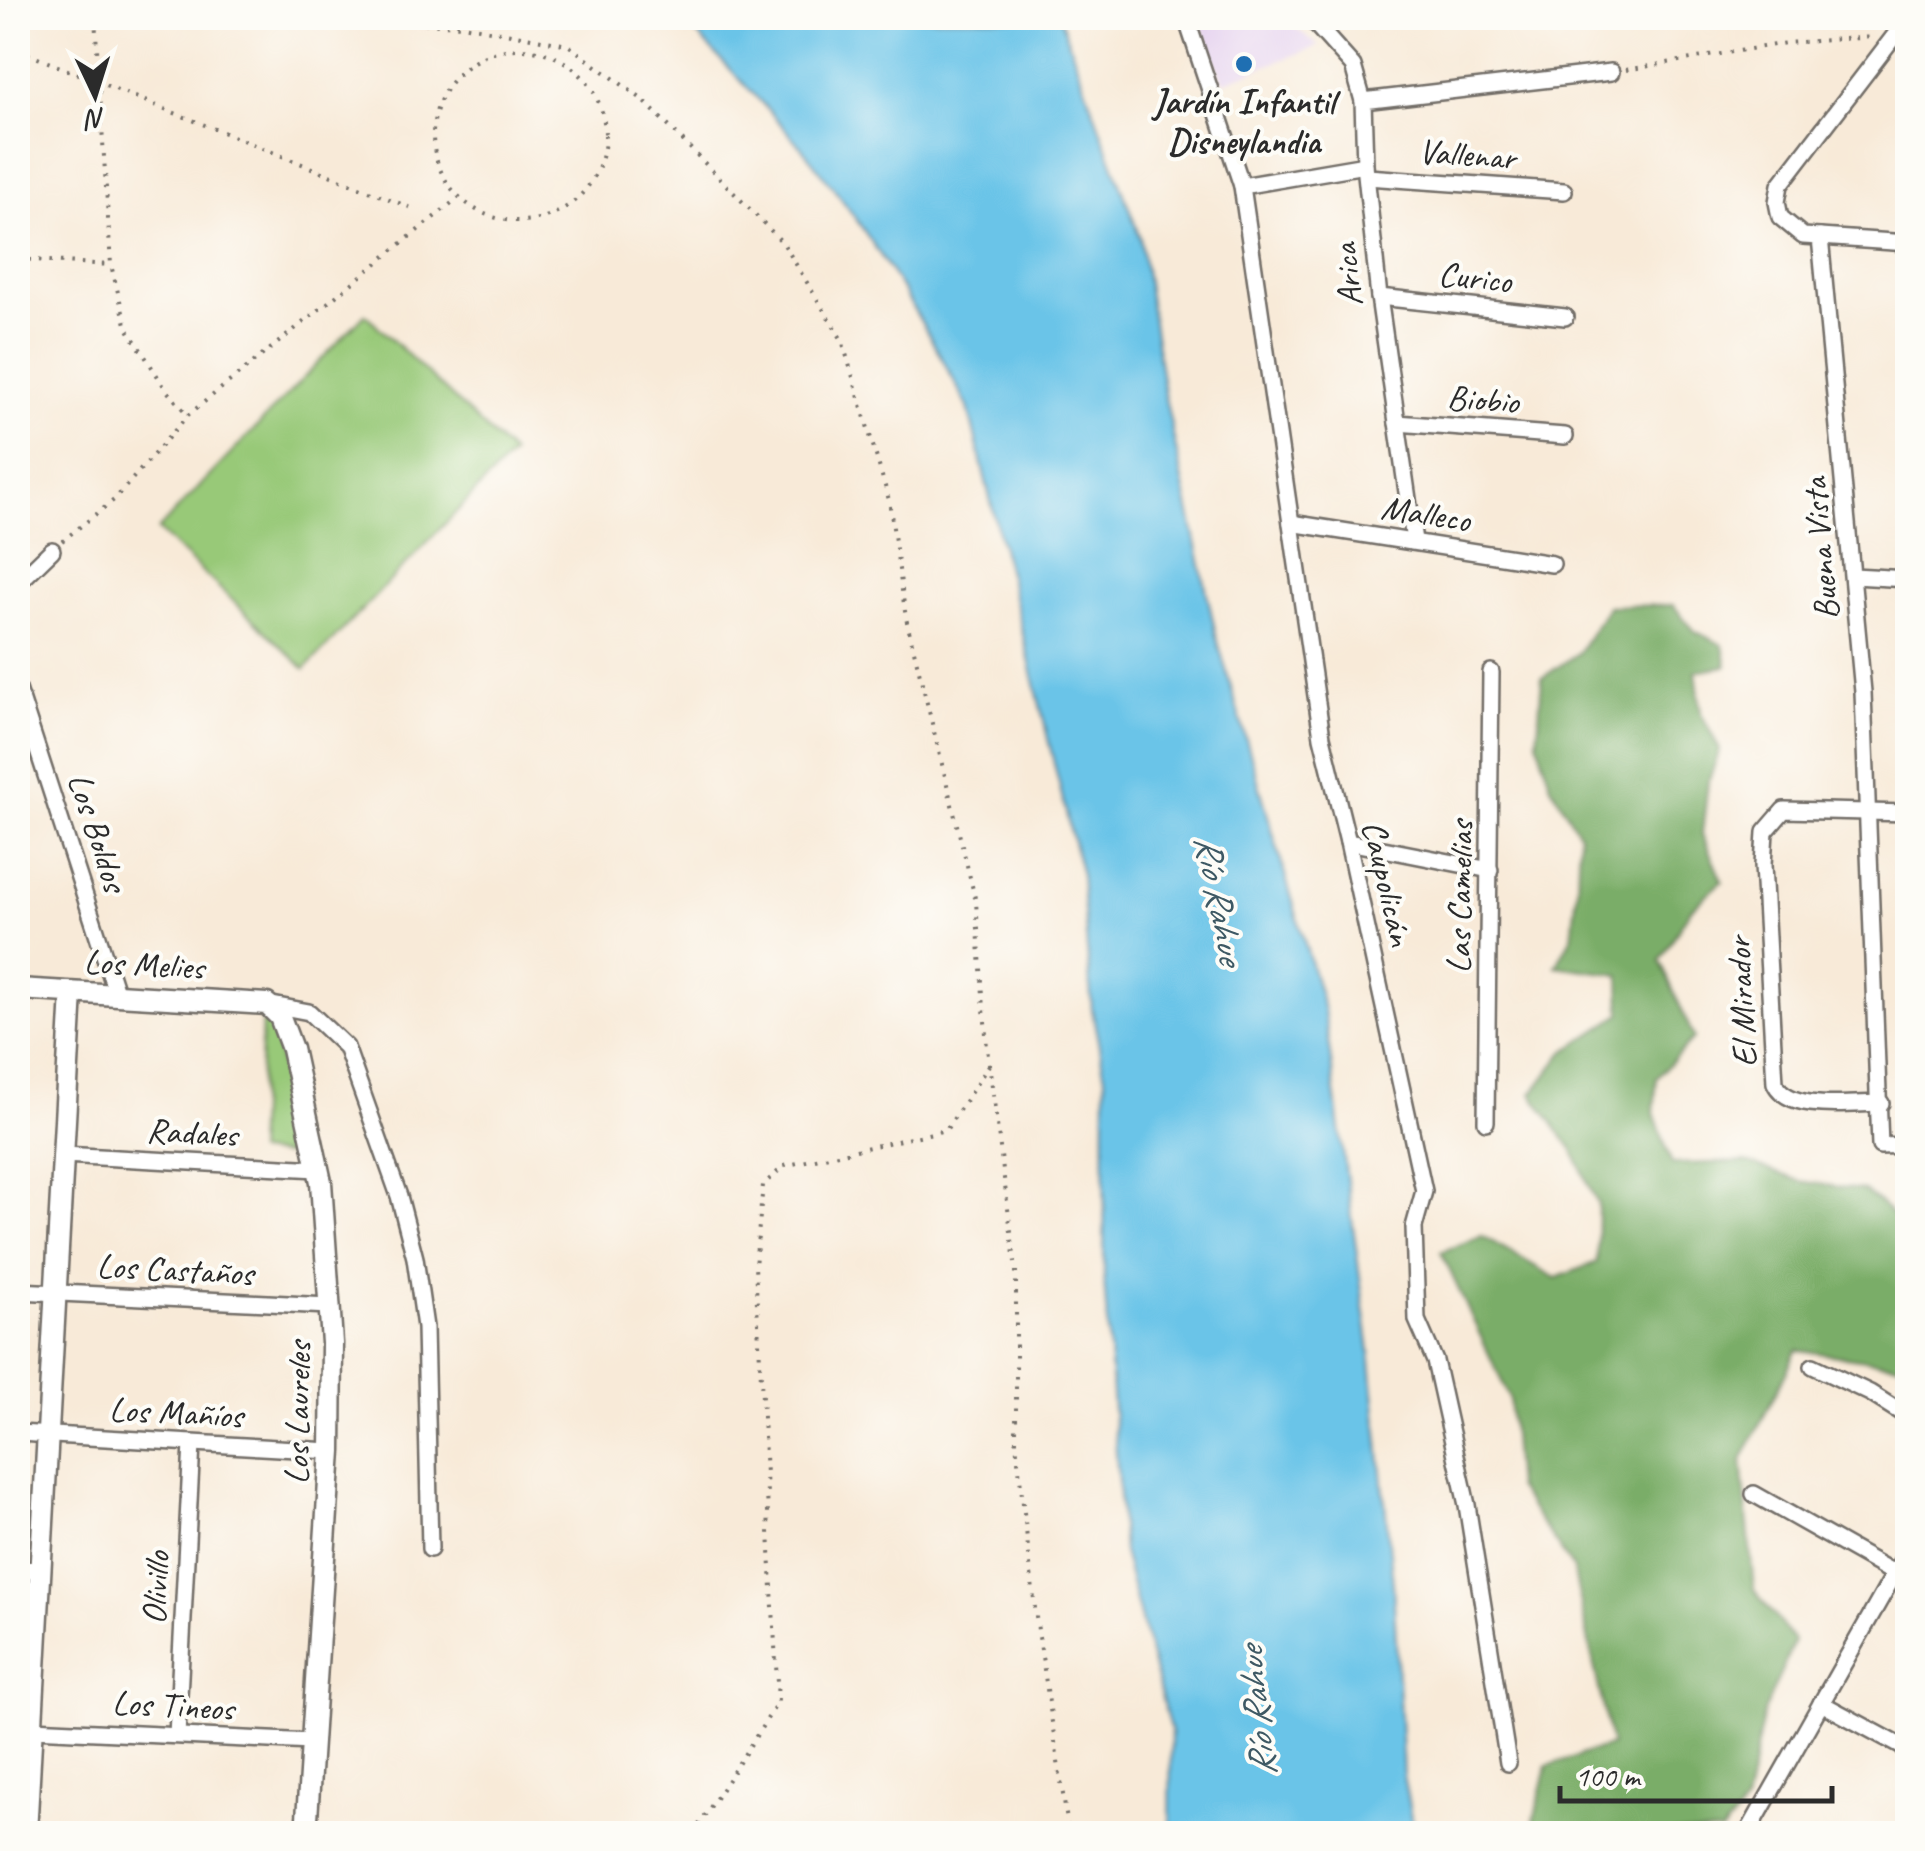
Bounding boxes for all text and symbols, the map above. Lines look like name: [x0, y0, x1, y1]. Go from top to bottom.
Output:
north arrow: [45, 45, 145, 145]
marker: Jardín Infantil Disneylandia: [1233, 53, 1255, 75]
place label: Jardín Infantil Disneylandia: [1151, 79, 1341, 164]
text: N: [82, 101, 107, 138]
street label: Vallenar: [1417, 129, 1520, 181]
street label: Arica: [1322, 239, 1373, 309]
street label: Curico: [1436, 251, 1515, 304]
street label: Biobio: [1446, 375, 1522, 425]
street label: Buena Vista: [1792, 474, 1849, 622]
street label: Malleco: [1378, 484, 1475, 543]
street label: Los Boldos: [57, 767, 139, 900]
street label: Caupolicán: [1351, 816, 1424, 951]
street label: Las Camelias: [1436, 817, 1483, 974]
water label: Río Rahue: [1184, 831, 1256, 973]
street label: El Mirador: [1715, 932, 1767, 1068]
street label: Los Melies: [83, 939, 208, 990]
street label: Radales: [145, 1108, 242, 1158]
street label: Los Castaños: [96, 1243, 257, 1296]
street label: Los Laureles: [274, 1338, 321, 1485]
street label: Los Mañíos: [108, 1387, 247, 1439]
street label: Olivillo: [131, 1549, 180, 1626]
water label: Río Rahue: [1226, 1640, 1287, 1779]
street label: Los Tineos: [111, 1680, 238, 1731]
scale bar: [1560, 1741, 1832, 1803]
text: 100 m: [1575, 1757, 1642, 1795]

